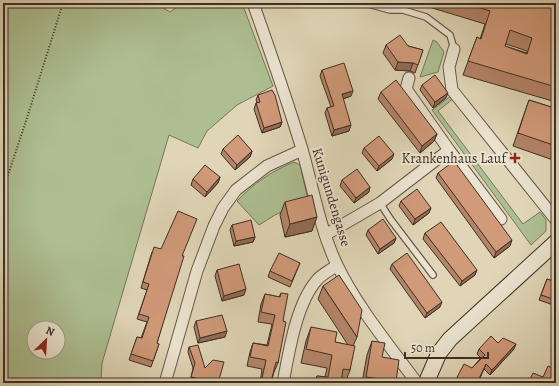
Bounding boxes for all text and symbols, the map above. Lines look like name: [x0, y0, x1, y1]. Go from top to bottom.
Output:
street label: Kunigundengasse: [307, 145, 356, 249]
place label: Krankenhaus Lauf: [401, 149, 508, 168]
marker: Krankenhaus Lauf: [509, 152, 521, 164]
north arrow: [26, 320, 66, 360]
text: N: [43, 323, 57, 340]
scale bar: [405, 334, 488, 360]
text: 50 m: [411, 340, 435, 356]

